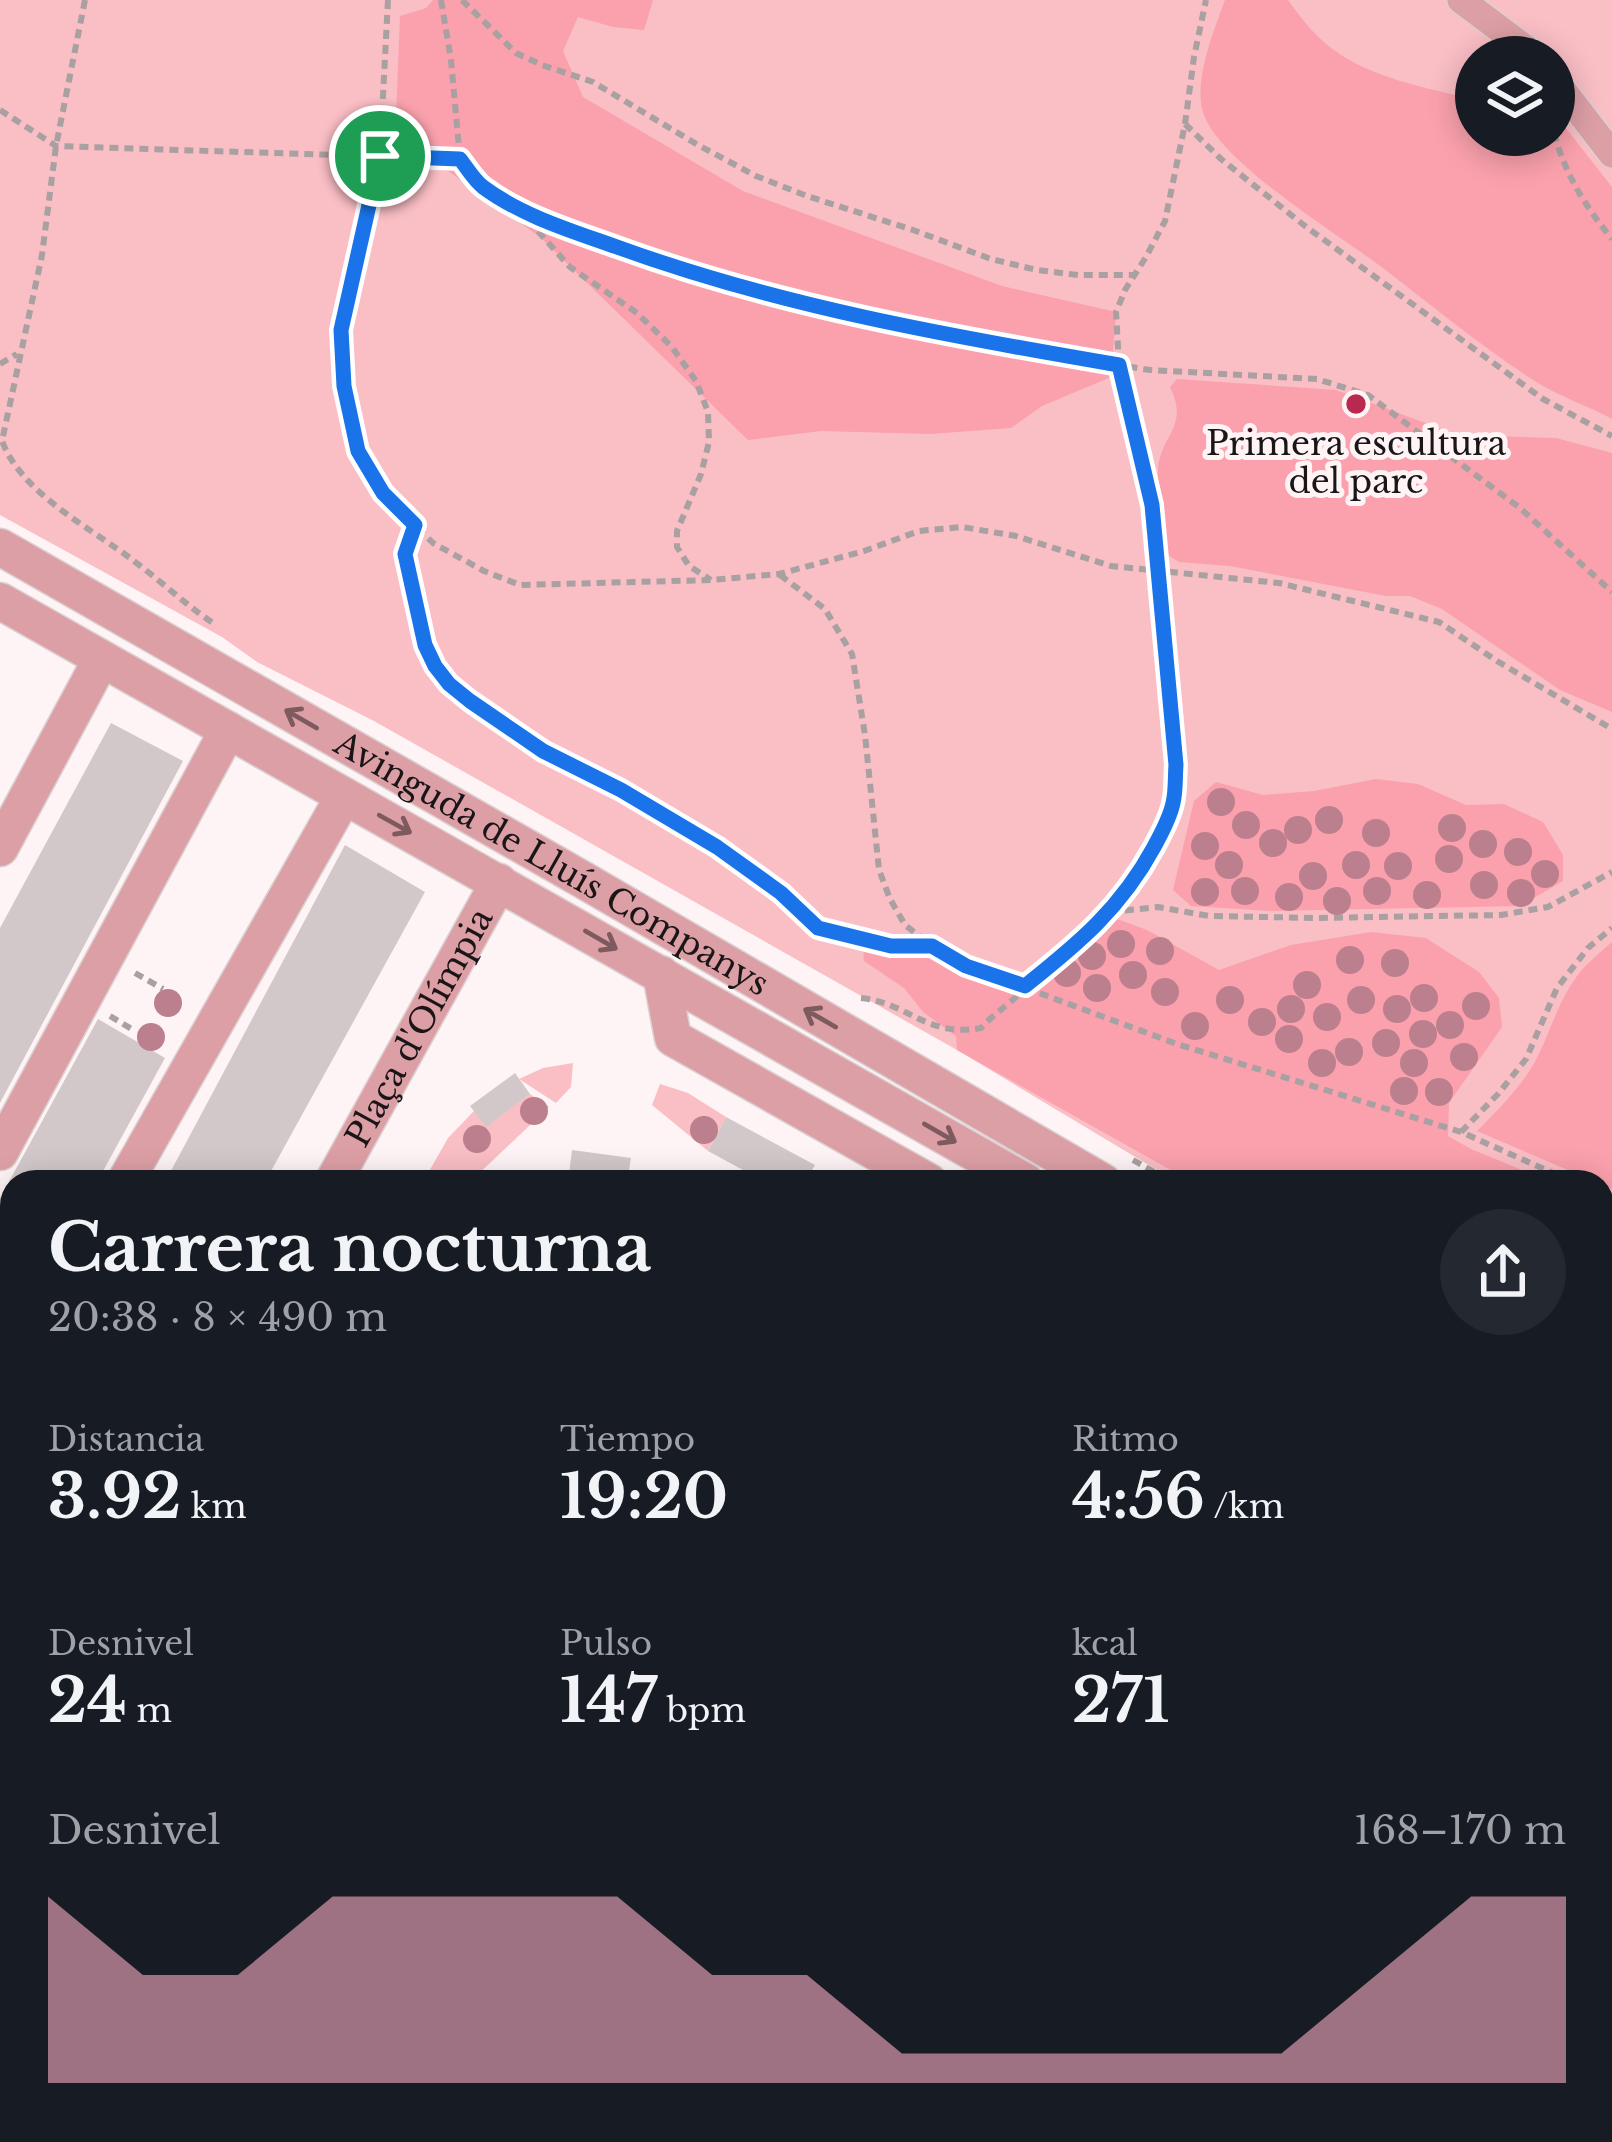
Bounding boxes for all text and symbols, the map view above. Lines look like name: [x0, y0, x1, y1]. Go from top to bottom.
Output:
map controls: [1455, 36, 1575, 156]
button: layers: [1455, 36, 1575, 156]
pin: [329, 105, 431, 207]
icon: arrive: [347, 123, 413, 189]
marker: Primera escultura del parc: [1343, 391, 1369, 417]
place label: Primera escultura del parc: [1206, 423, 1507, 502]
one-way arrow: [284, 707, 319, 731]
street label: Avinguda de Lluís Companys: [327, 721, 777, 1004]
one-way arrow: [376, 813, 411, 836]
street label: Plaça d'Olímpia: [336, 900, 501, 1153]
one-way arrow: [583, 929, 618, 952]
one-way arrow: [804, 1005, 839, 1029]
one-way arrow: [922, 1121, 957, 1145]
text: Carrera nocturna: [48, 1207, 652, 1289]
button: share: [1440, 1209, 1566, 1335]
text: 20:38 · 8 × 490 m: [48, 1293, 387, 1342]
text: Distancia: [48, 1419, 204, 1460]
text: Tiempo: [560, 1419, 695, 1460]
text: Ritmo: [1072, 1419, 1179, 1460]
text: 3.92: [48, 1460, 181, 1534]
text: 19:20: [560, 1460, 728, 1534]
text: 4:56: [1072, 1460, 1205, 1534]
text: km: [181, 1486, 247, 1527]
text: /km: [1205, 1486, 1284, 1527]
text: Desnivel: [48, 1623, 194, 1664]
text: Pulso: [560, 1623, 652, 1664]
text: kcal: [1072, 1623, 1138, 1664]
text: 24: [48, 1664, 127, 1738]
text: 147: [560, 1664, 657, 1738]
text: 271: [1072, 1664, 1170, 1738]
text: m: [127, 1690, 172, 1731]
text: bpm: [657, 1690, 746, 1731]
text: Desnivel: [48, 1806, 220, 1855]
text: 168–170 m: [1354, 1806, 1566, 1855]

